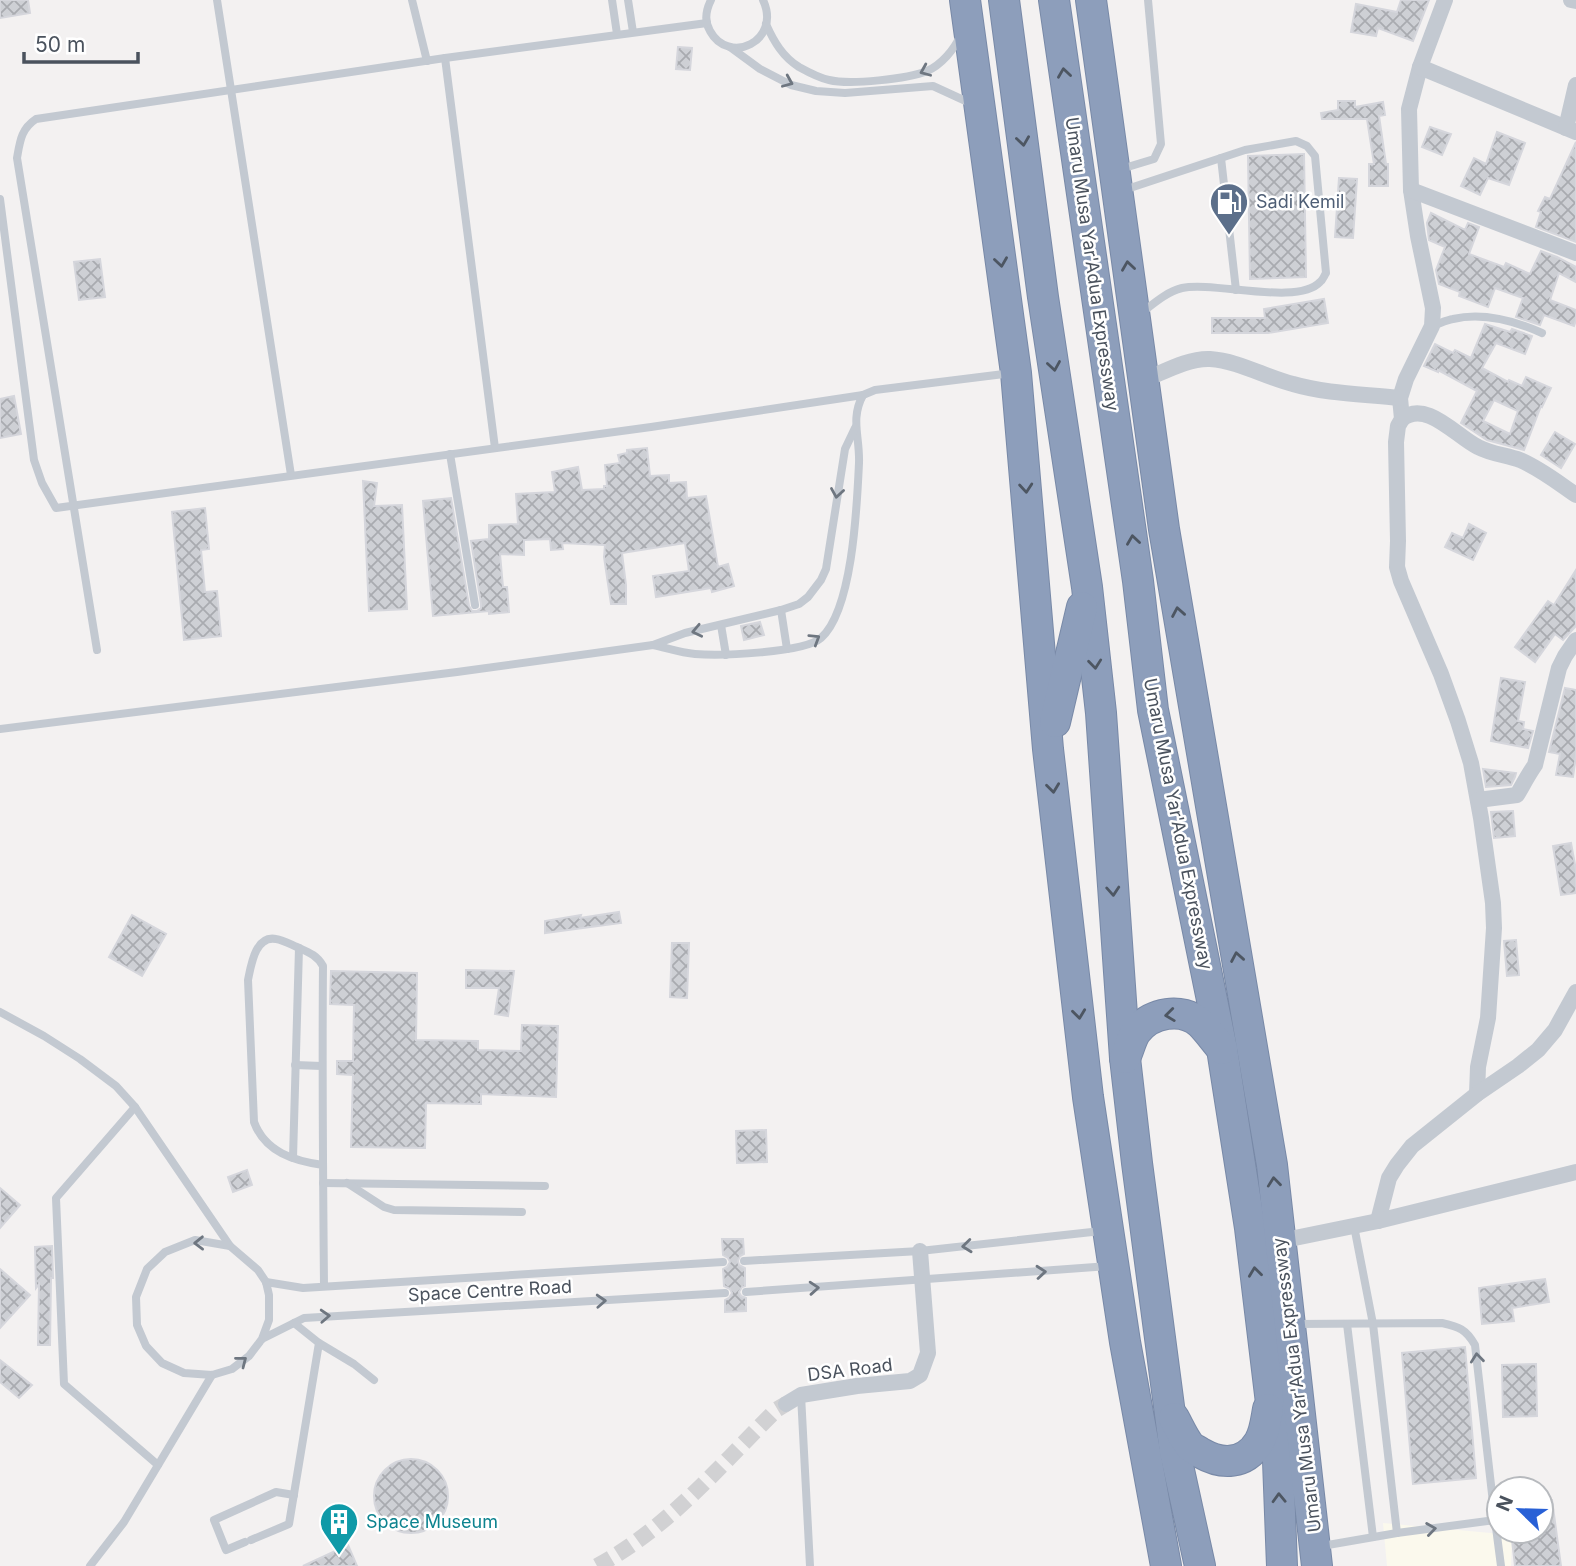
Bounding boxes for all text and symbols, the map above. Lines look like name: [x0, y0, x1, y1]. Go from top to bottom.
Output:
scale bar: [24, 21, 138, 65]
text: 50 m: [35, 32, 85, 57]
one-way arrow: [919, 62, 931, 76]
one-way arrow: [1057, 67, 1072, 79]
one-way arrow: [782, 74, 794, 88]
street label: Umaru Musa Yar'Adua Expressway: [1061, 116, 1124, 412]
one-way arrow: [1015, 135, 1030, 146]
fuel station icon: Sadi Kemil: [1208, 181, 1250, 236]
place label: Sadi Kemil: [1256, 191, 1344, 212]
one-way arrow: [994, 256, 1009, 268]
one-way arrow: [1121, 260, 1136, 272]
one-way arrow: [1046, 360, 1061, 372]
one-way arrow: [1018, 483, 1033, 494]
one-way arrow: [830, 487, 845, 499]
one-way arrow: [1125, 534, 1140, 546]
one-way arrow: [1171, 606, 1186, 618]
one-way arrow: [691, 622, 703, 637]
one-way arrow: [807, 634, 820, 647]
one-way arrow: [1088, 658, 1103, 670]
street label: Umaru Musa Yar'Adua Expressway: [1140, 676, 1217, 972]
one-way arrow: [1045, 782, 1060, 793]
one-way arrow: [1106, 885, 1121, 896]
one-way arrow: [1230, 951, 1245, 963]
one-way arrow: [1071, 1008, 1086, 1019]
one-way arrow: [1164, 1008, 1176, 1023]
one-way arrow: [1267, 1176, 1282, 1187]
one-way arrow: [193, 1235, 204, 1251]
street label: Umaru Musa Yar'Adua Expressway: [1268, 1237, 1325, 1534]
one-way arrow: [961, 1238, 972, 1253]
one-way arrow: [1035, 1265, 1046, 1280]
one-way arrow: [1248, 1266, 1263, 1277]
street label: Space Centre Road: [407, 1276, 573, 1305]
one-way arrow: [808, 1280, 819, 1295]
one-way arrow: [596, 1294, 607, 1309]
one-way arrow: [320, 1309, 331, 1324]
one-way arrow: [1469, 1352, 1484, 1364]
street label: DSA Road: [806, 1354, 894, 1385]
one-way arrow: [235, 1356, 247, 1369]
north arrow: [1485, 1475, 1555, 1545]
one-way arrow: [1272, 1492, 1287, 1503]
text: N: [1491, 1492, 1518, 1515]
building icon: Space Museum: [318, 1501, 360, 1556]
place label: Space Museum: [366, 1511, 498, 1532]
one-way arrow: [1425, 1521, 1437, 1536]

